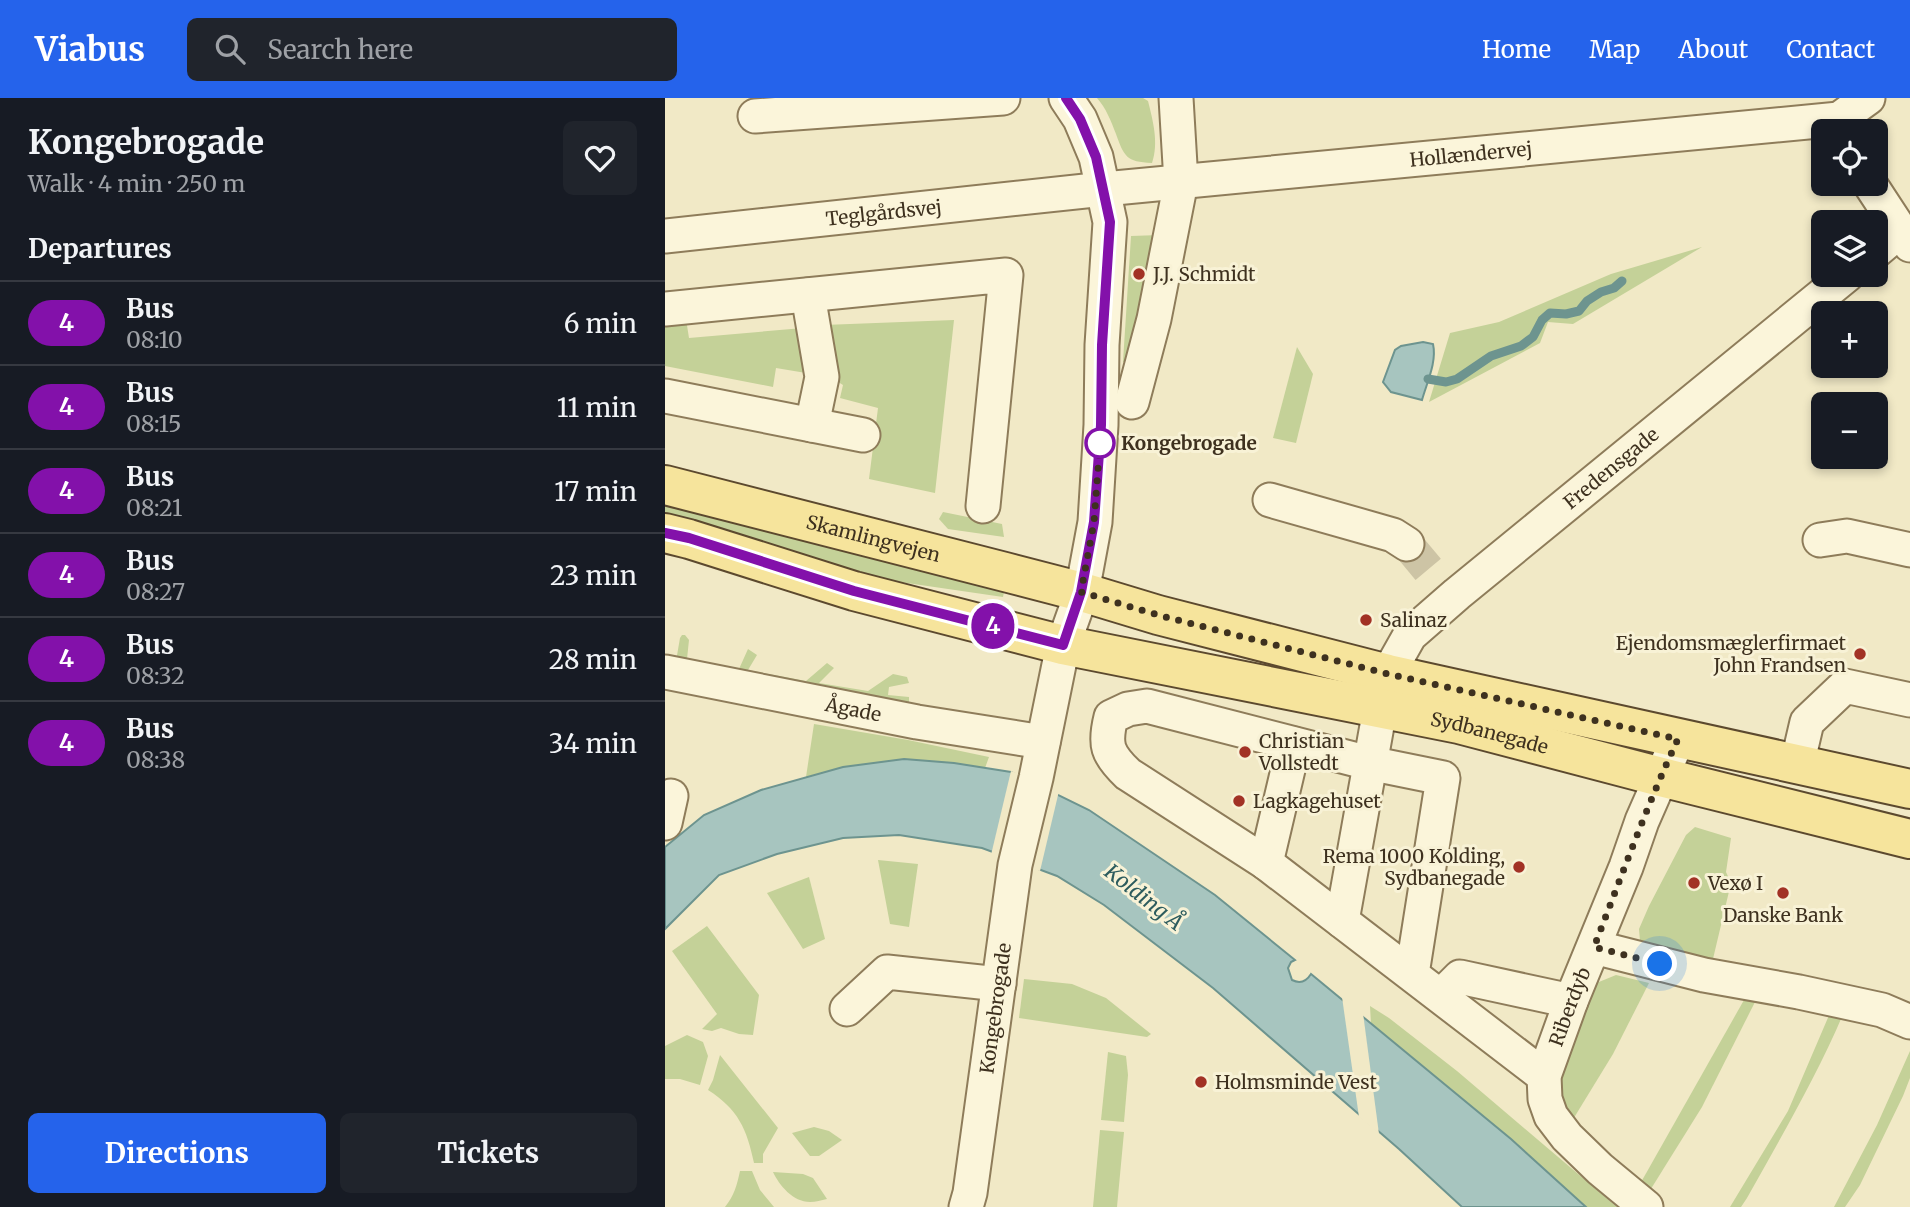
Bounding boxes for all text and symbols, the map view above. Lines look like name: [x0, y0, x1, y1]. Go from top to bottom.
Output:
search box: [187, 18, 677, 81]
text: Viabus: [35, 29, 145, 70]
icon: search: [211, 30, 249, 68]
text: Search here: [267, 33, 413, 66]
text: Home: [1482, 34, 1551, 65]
text: Map: [1589, 34, 1640, 65]
text: About: [1678, 34, 1748, 65]
text: Contact: [1786, 34, 1875, 65]
map controls: [1811, 119, 1888, 469]
button: locate: [1811, 119, 1888, 196]
button: heart: [563, 121, 637, 195]
text: Kongebrogade: [28, 122, 264, 163]
street label: Hollændervej: [1408, 136, 1533, 172]
text: Walk · 4 min · 250 m: [28, 169, 245, 198]
street label: Teglgårdsvej: [824, 194, 943, 231]
button: layers: [1811, 210, 1888, 287]
text: Departures: [28, 232, 172, 265]
place label: J.J. Schmidt: [1152, 262, 1256, 286]
marker: J.J. Schmidt: [1131, 266, 1147, 282]
text: Bus: [126, 292, 174, 325]
button: +: [1811, 301, 1888, 378]
text: 4: [59, 307, 74, 338]
text: 6 min: [564, 307, 637, 340]
text: 08:10: [126, 325, 183, 354]
text: Bus: [126, 376, 174, 409]
text: 4: [59, 391, 74, 422]
text: 11 min: [557, 391, 637, 424]
button: −: [1811, 392, 1888, 469]
text: 08:15: [126, 409, 182, 438]
street label: Fredensgade: [1558, 422, 1663, 514]
marker: Kongebrogade: [1085, 428, 1115, 458]
place label: Kongebrogade: [1121, 431, 1257, 455]
text: Bus: [126, 460, 174, 493]
text: 4: [59, 475, 74, 506]
text: 17 min: [554, 475, 637, 508]
text: 08:21: [126, 493, 182, 522]
street label: Skamlingvejen: [804, 510, 943, 567]
text: Bus: [126, 544, 174, 577]
text: 4: [59, 559, 74, 590]
text: 23 min: [550, 559, 637, 592]
text: 08:27: [126, 577, 185, 606]
line badge: 4: [970, 603, 1016, 649]
place label: Salinaz: [1380, 608, 1447, 632]
text: 4: [985, 610, 1001, 641]
marker: Salinaz: [1358, 612, 1374, 628]
text: Bus: [126, 628, 174, 661]
place label: Ejendomsmæglerfirmaet John Frandsen: [1616, 631, 1847, 677]
text: 4: [59, 643, 74, 674]
text: 28 min: [549, 643, 637, 676]
marker: Ejendomsmæglerfirmaet John Frandsen: [1852, 646, 1868, 662]
text: 08:32: [126, 661, 185, 690]
street label: Ågade: [822, 691, 884, 727]
street label: Sydbanegade: [1428, 707, 1551, 759]
text: Bus: [126, 712, 174, 745]
text: 4: [59, 727, 74, 758]
text: 34 min: [549, 727, 637, 760]
place label: Christian Vollstedt: [1258, 729, 1345, 775]
marker: Christian Vollstedt: [1237, 744, 1253, 760]
text: 08:38: [126, 745, 185, 774]
place label: Lagkagehuset: [1253, 789, 1381, 813]
marker: Lagkagehuset: [1231, 793, 1247, 809]
place label: Rema 1000 Kolding, Sydbanegade: [1323, 844, 1505, 890]
water label: Kolding Å: [1098, 857, 1189, 936]
marker: Rema 1000 Kolding, Sydbanegade: [1511, 859, 1527, 875]
place label: Vexø I: [1707, 871, 1763, 895]
marker: Vexø I: [1686, 875, 1702, 891]
marker: Danske Bank: [1775, 885, 1791, 901]
place label: Danske Bank: [1723, 903, 1843, 927]
street label: Kongebrogade: [974, 941, 1016, 1075]
your location: [1642, 946, 1677, 981]
street label: Riberdyb: [1544, 964, 1596, 1049]
place label: Holmsminde Vest: [1215, 1070, 1377, 1094]
marker: Holmsminde Vest: [1193, 1074, 1209, 1090]
button: Directions: [28, 1113, 326, 1193]
button: Tickets: [340, 1113, 637, 1193]

